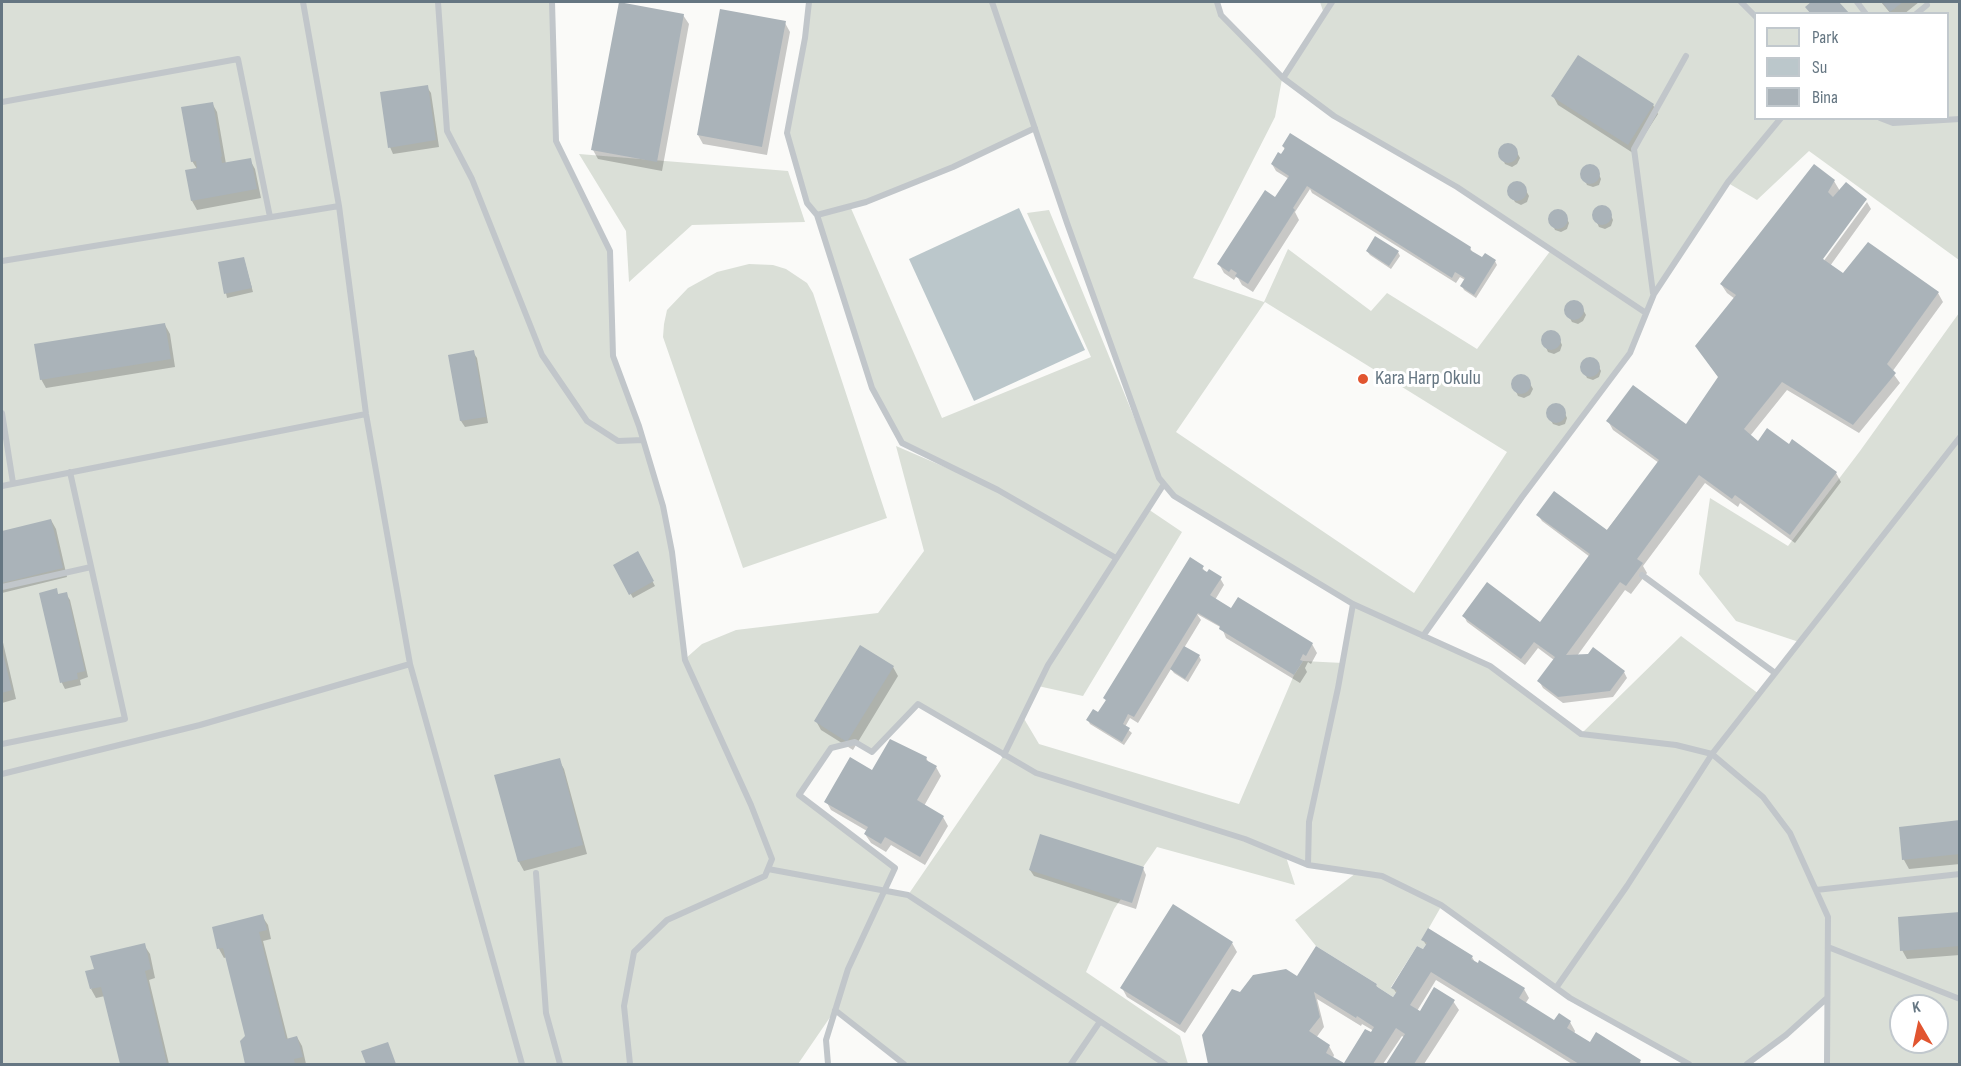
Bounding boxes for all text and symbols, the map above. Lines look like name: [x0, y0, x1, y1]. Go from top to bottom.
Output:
legend: [1754, 12, 1949, 120]
text: Park: [1812, 27, 1838, 48]
text: Su: [1812, 57, 1827, 78]
text: Bina: [1812, 87, 1838, 108]
place label: Kara Harp Okulu: [1375, 367, 1481, 391]
marker: Kara Harp Okulu: [1356, 372, 1370, 386]
north arrow: [1889, 994, 1949, 1054]
text: K: [1911, 998, 1922, 1018]

